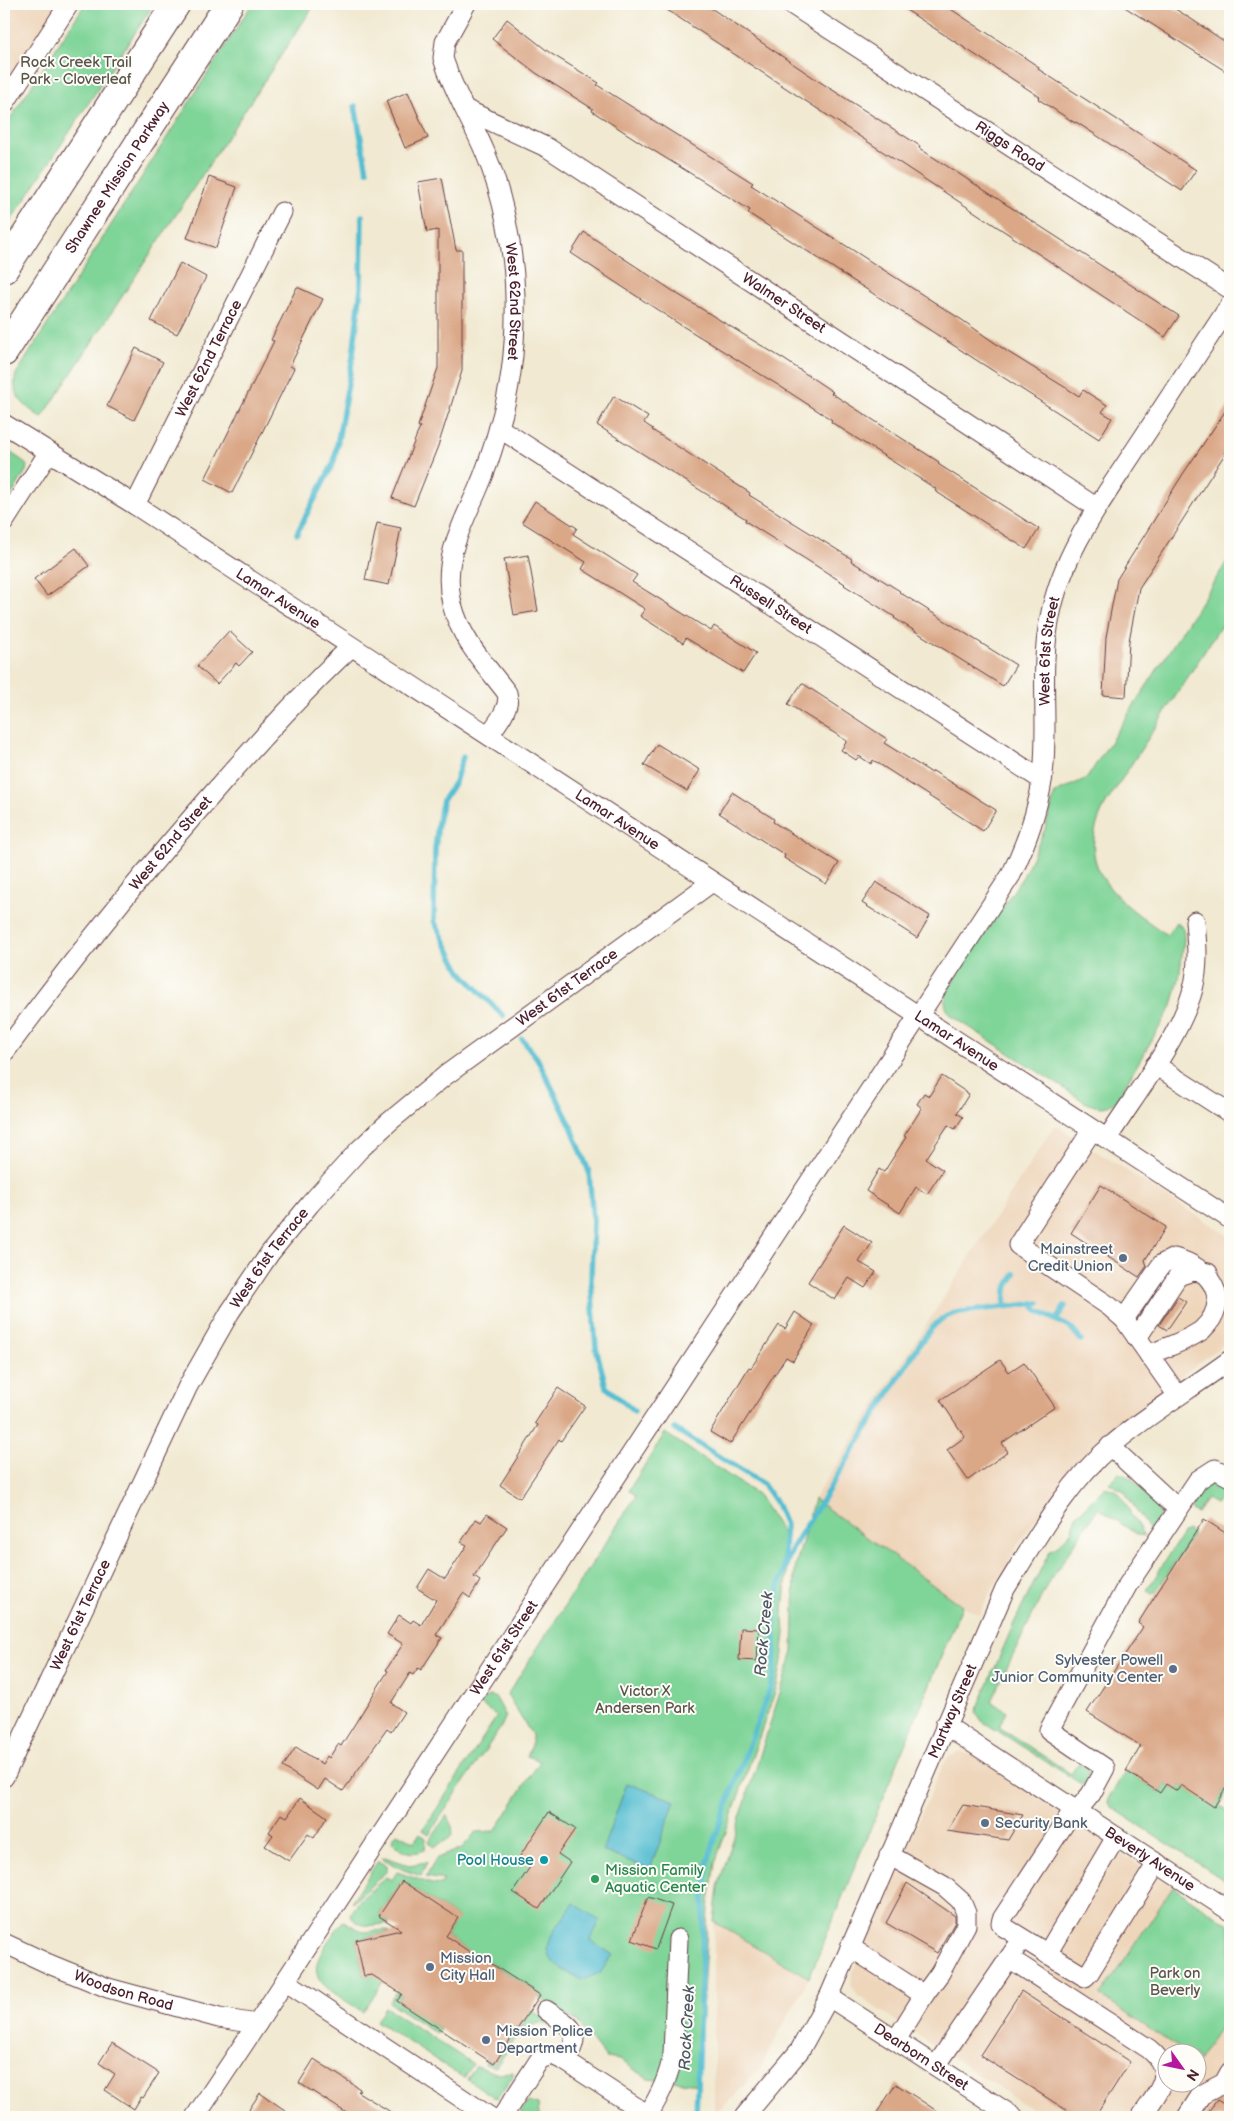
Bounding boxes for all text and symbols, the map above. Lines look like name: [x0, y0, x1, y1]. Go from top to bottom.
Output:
park label: Rock Creek Trail Park - Cloverleaf: [20, 53, 132, 89]
street label: Shawnee Mission Parkway: [61, 98, 174, 257]
street label: Riggs Road: [971, 117, 1048, 176]
street label: West 62nd Street: [500, 242, 524, 362]
street label: Walmer Street: [738, 269, 830, 338]
street label: West 62nd Terrace: [172, 297, 246, 420]
street label: Lamar Avenue: [232, 564, 324, 633]
street label: Russell Street: [726, 571, 816, 639]
street label: West 61st Street: [1036, 594, 1065, 706]
street label: Lamar Avenue: [571, 785, 663, 855]
street label: West 62nd Street: [125, 792, 217, 894]
street label: West 61st Terrace: [513, 944, 622, 1031]
street label: Lamar Avenue: [910, 1007, 1003, 1076]
street label: West 61st Terrace: [226, 1204, 313, 1312]
place label: Mainstreet Credit Union: [1028, 1240, 1113, 1276]
marker: Mainstreet Credit Union: [1117, 1252, 1129, 1264]
street label: West 61st Terrace: [46, 1556, 115, 1674]
water label: Rock Creek: [751, 1590, 778, 1677]
street label: West 61st Street: [466, 1597, 543, 1699]
place label: Sylvester Powell Junior Community Center: [992, 1651, 1164, 1687]
street label: Martway Street: [924, 1661, 982, 1761]
marker: Sylvester Powell Junior Community Center: [1167, 1663, 1179, 1675]
park label: Victor X Andersen Park: [595, 1682, 695, 1718]
place label: Security Bank: [995, 1814, 1088, 1833]
marker: Security Bank: [979, 1817, 991, 1829]
street label: Beverly Avenue: [1101, 1823, 1199, 1896]
place label: Pool House: [457, 1851, 534, 1870]
marker: Pool House: [538, 1854, 550, 1866]
place label: Mission Family Aquatic Center: [605, 1861, 707, 1897]
marker: Mission Family Aquatic Center: [589, 1873, 601, 1885]
place label: Mission City Hall: [440, 1949, 495, 1985]
marker: Mission City Hall: [424, 1961, 436, 1973]
park label: Park on Beverly: [1149, 1964, 1201, 2000]
street label: Woodson Road: [71, 1966, 175, 2015]
water label: Rock Creek: [676, 1984, 699, 2071]
street label: Dearborn Street: [870, 2020, 972, 2095]
place label: Mission Police Department: [496, 2022, 593, 2058]
marker: Mission Police Department: [480, 2034, 492, 2046]
north arrow: [1156, 2044, 1206, 2094]
text: N: [1182, 2066, 1202, 2084]

